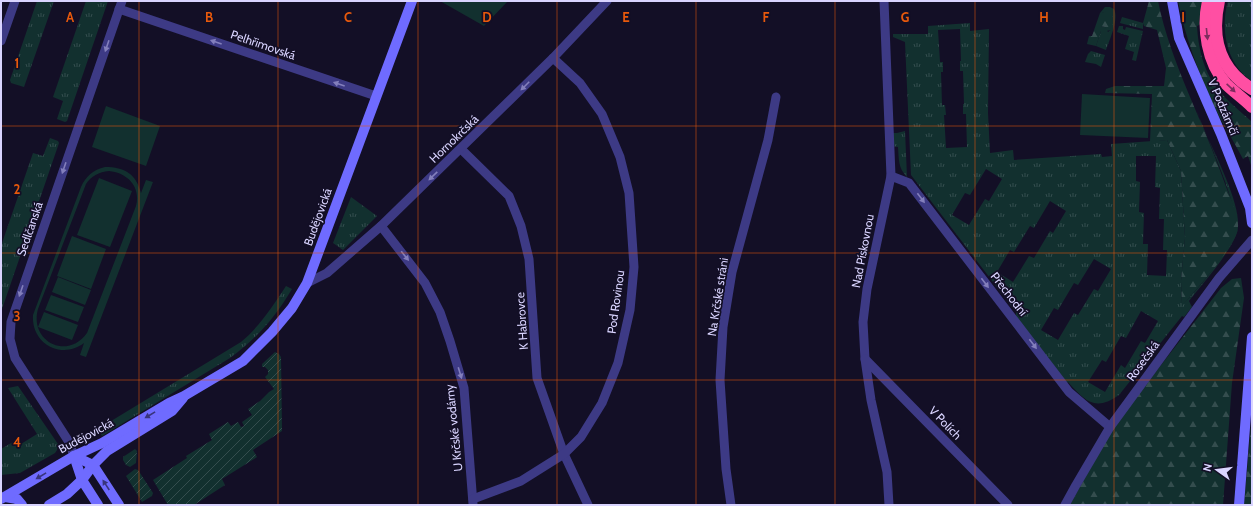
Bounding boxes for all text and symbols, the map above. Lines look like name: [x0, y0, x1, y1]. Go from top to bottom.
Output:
text: A: [66, 9, 75, 25]
text: B: [205, 9, 213, 25]
text: C: [344, 9, 352, 25]
text: D: [482, 9, 492, 25]
text: E: [622, 9, 630, 25]
text: F: [763, 9, 770, 25]
text: G: [901, 9, 910, 25]
text: H: [1039, 9, 1049, 25]
text: I: [1181, 9, 1185, 25]
street label: Pelhřimovská: [229, 26, 298, 63]
one-way arrow: [1203, 28, 1210, 40]
one-way arrow: [210, 39, 222, 45]
one-way arrow: [103, 40, 109, 52]
text: 1: [15, 55, 19, 71]
street label: V Podzámčí: [1205, 76, 1242, 138]
one-way arrow: [333, 80, 345, 86]
one-way arrow: [520, 81, 530, 91]
one-way arrow: [1226, 83, 1236, 93]
street label: Hornokrčská: [426, 111, 482, 166]
one-way arrow: [61, 163, 67, 175]
one-way arrow: [428, 171, 438, 181]
text: 2: [14, 181, 21, 197]
street label: Budějovická: [300, 186, 335, 248]
one-way arrow: [917, 193, 925, 204]
street label: Sedlčanská: [13, 199, 46, 258]
street label: Nad Pískovnou: [848, 213, 877, 289]
one-way arrow: [401, 251, 409, 262]
street label: Na Krčské stráni: [704, 256, 731, 337]
street label: Pod Rovinou: [604, 269, 627, 335]
street label: Přechodní: [988, 269, 1031, 319]
one-way arrow: [981, 277, 990, 288]
one-way arrow: [18, 286, 24, 298]
street label: K Habrovce: [512, 292, 531, 350]
text: 3: [13, 308, 21, 324]
street label: Rosečská: [1123, 337, 1162, 384]
one-way arrow: [1028, 338, 1037, 349]
one-way arrow: [457, 367, 463, 379]
street label: U Krčské vodárny: [441, 384, 466, 472]
street label: V Polích: [926, 403, 965, 442]
one-way arrow: [144, 411, 156, 418]
street label: Budějovická: [56, 415, 116, 456]
text: 4: [13, 434, 21, 450]
north arrow: [1197, 450, 1237, 490]
text: N: [1200, 462, 1215, 473]
one-way arrow: [35, 472, 47, 479]
one-way arrow: [103, 479, 110, 491]

